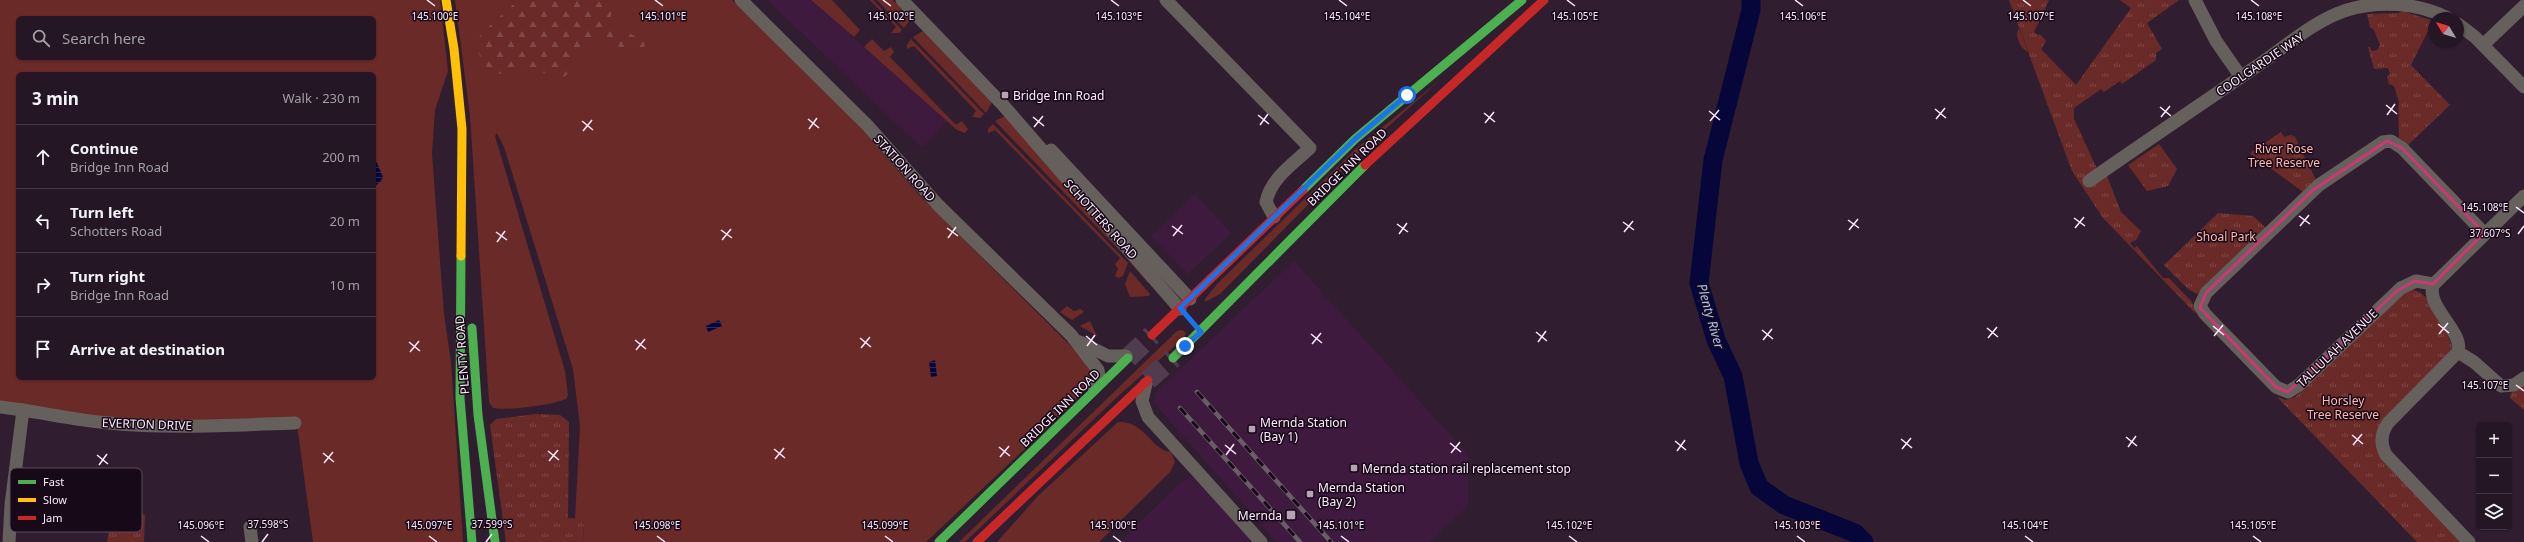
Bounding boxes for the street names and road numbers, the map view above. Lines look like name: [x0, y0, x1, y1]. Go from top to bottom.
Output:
street label: COOLGARDIE WAY: [2213, 28, 2308, 100]
street label: BRIDGE INN ROAD: [1303, 124, 1391, 210]
street label: STATION ROAD: [870, 131, 940, 205]
street label: SCHOTTERS ROAD: [1060, 175, 1142, 263]
street label: TALLULAH AVENUE: [2293, 305, 2381, 391]
street label: PLENTY ROAD: [451, 315, 473, 395]
street label: BRIDGE INN ROAD: [1016, 365, 1104, 451]
street label: EVERTON DRIVE: [102, 414, 192, 434]

